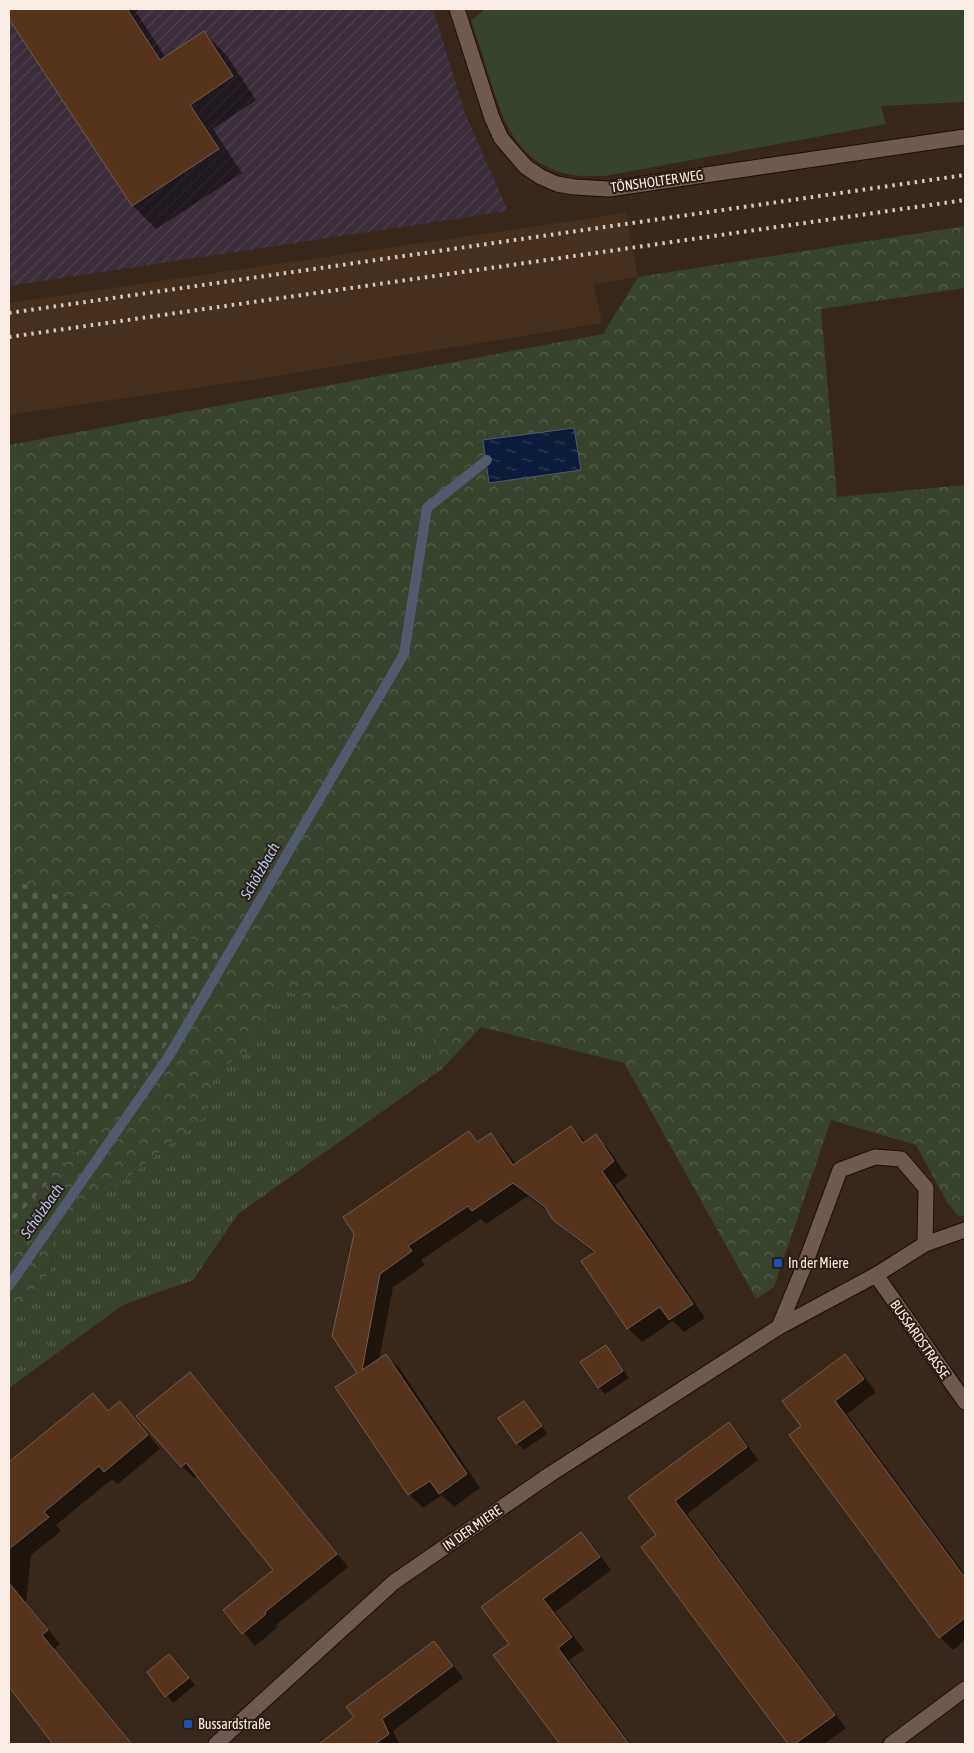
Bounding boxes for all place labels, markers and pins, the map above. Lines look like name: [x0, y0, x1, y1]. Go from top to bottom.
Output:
place label: In der Miere: [788, 1255, 849, 1271]
marker: In der Miere: [772, 1257, 784, 1269]
place label: Bussardstraße: [198, 1716, 271, 1732]
marker: Bussardstraße: [182, 1718, 194, 1730]

